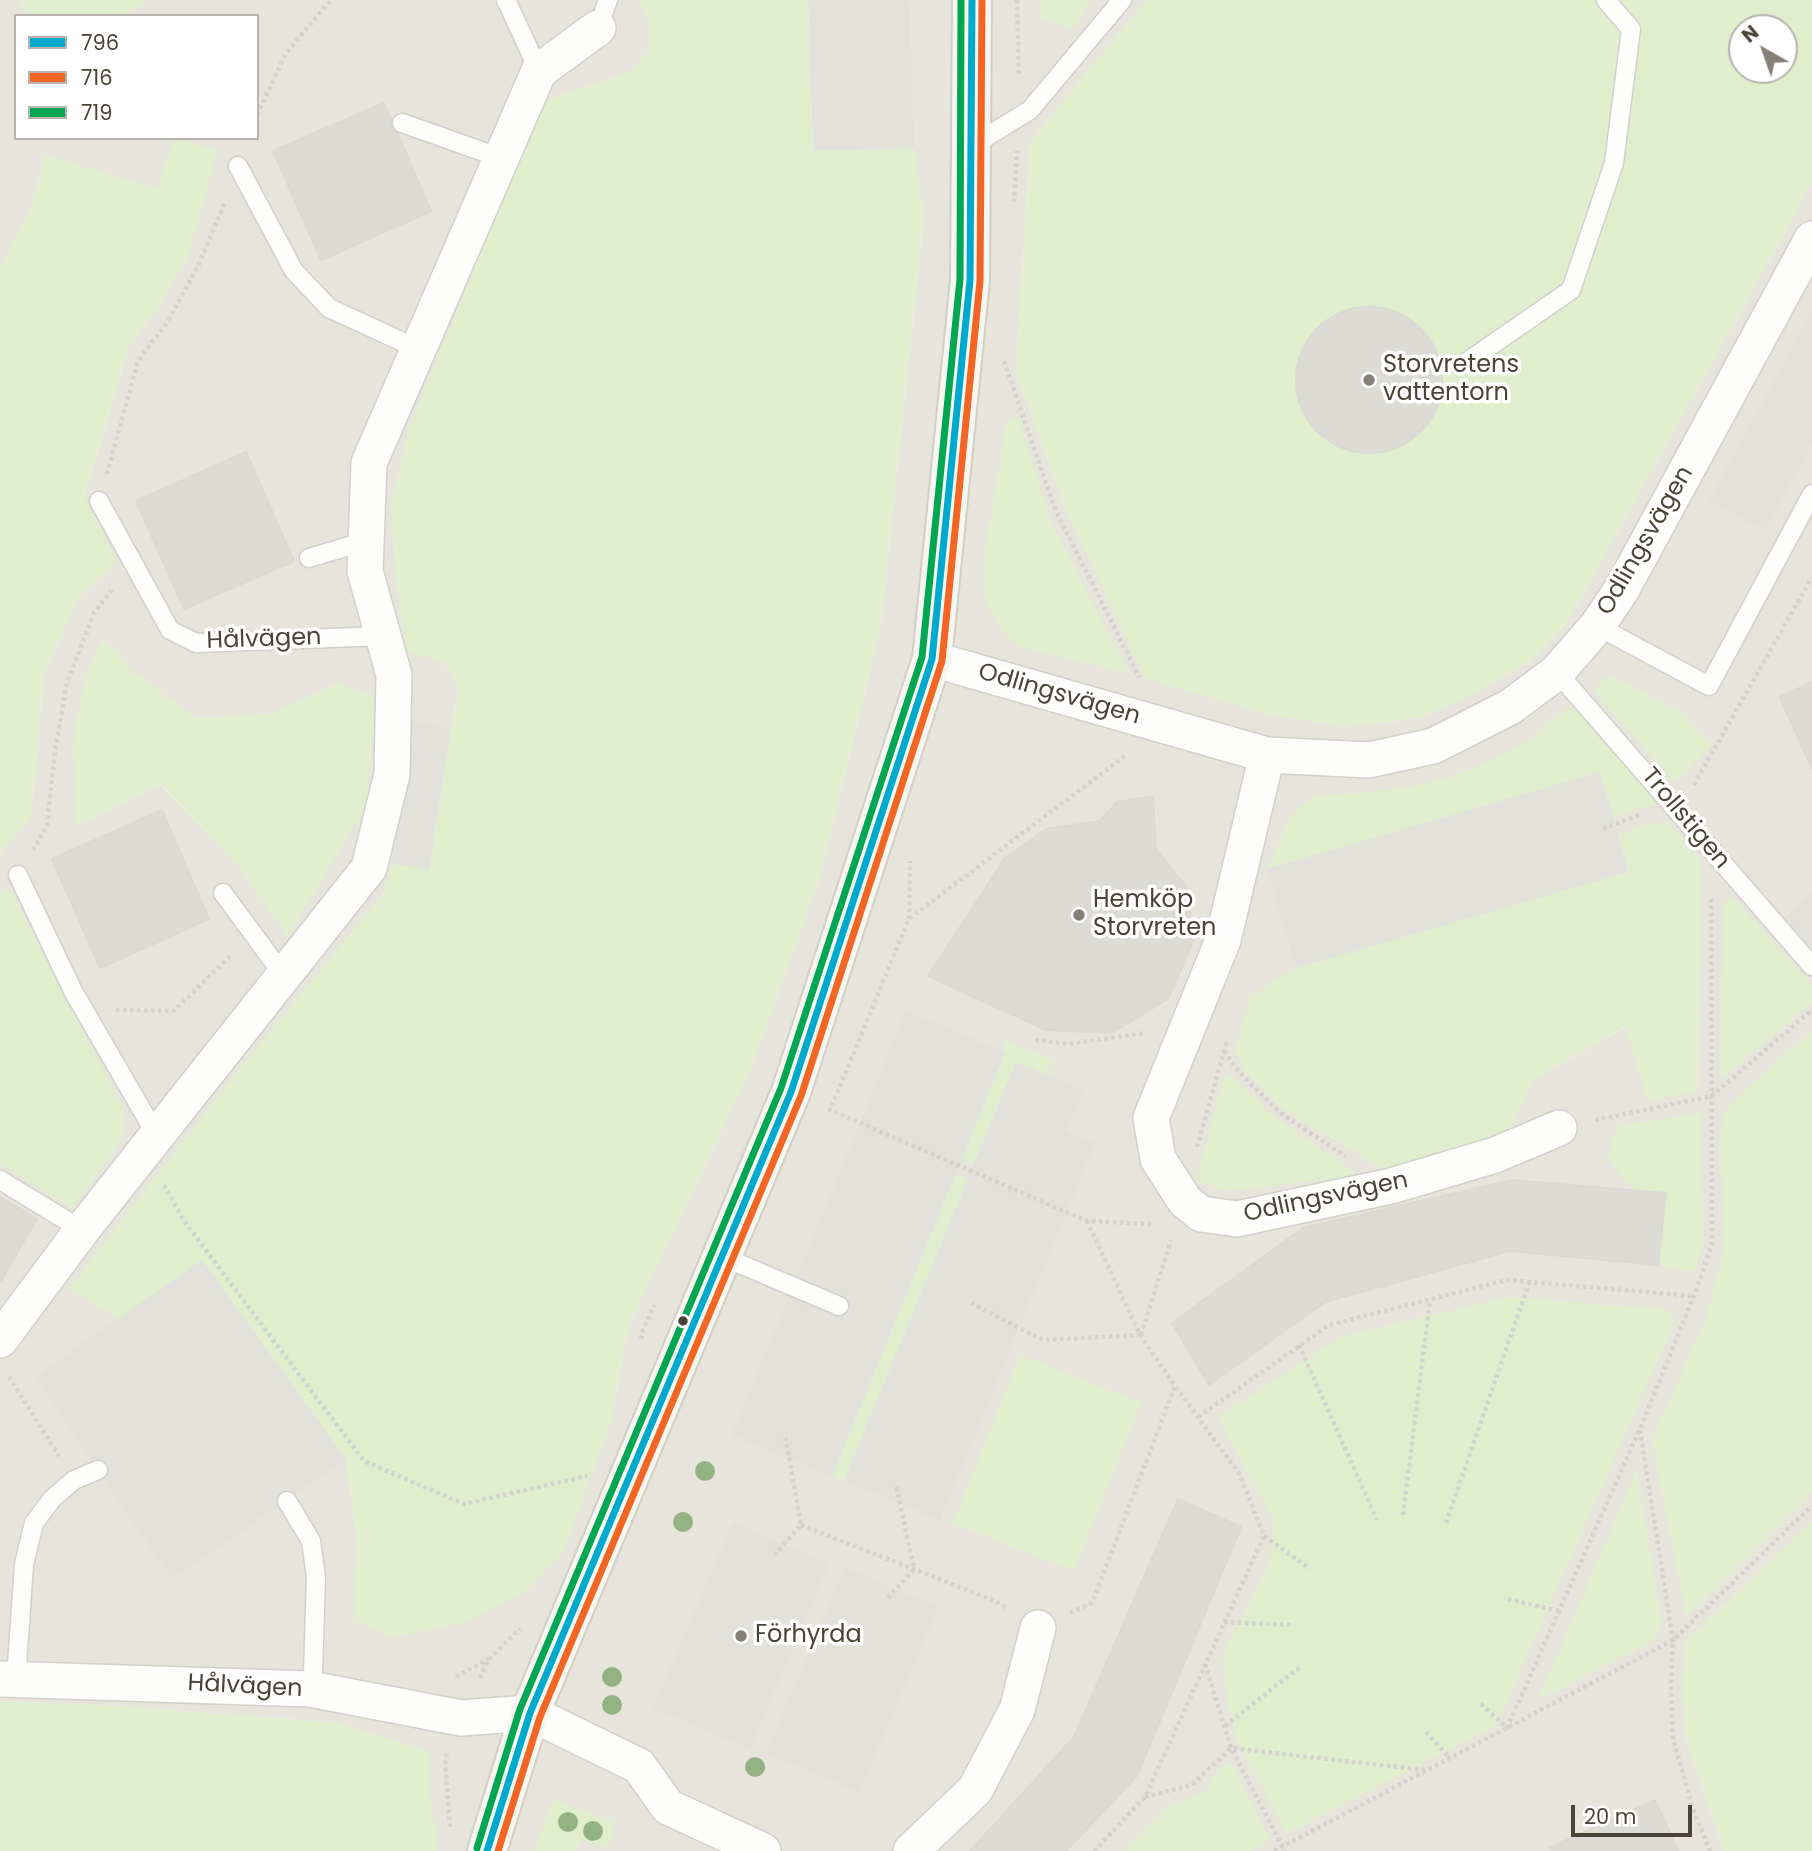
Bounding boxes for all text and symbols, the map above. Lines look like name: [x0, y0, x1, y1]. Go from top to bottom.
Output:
legend: [14, 14, 259, 140]
north arrow: [1728, 14, 1798, 84]
text: N: [1736, 19, 1765, 49]
text: 796: [81, 28, 119, 57]
text: 716: [81, 63, 113, 92]
text: 719: [81, 98, 112, 127]
place label: Storvretens vattentorn: [1383, 352, 1519, 408]
marker: Storvretens vattentorn: [1361, 372, 1377, 388]
street label: Odlingsvägen: [1592, 461, 1700, 621]
street label: Hålvägen: [206, 624, 322, 656]
street label: Odlingsvägen: [975, 658, 1143, 732]
street label: Trollstigen: [1635, 763, 1735, 875]
place label: Hemköp Storvreten: [1093, 887, 1216, 943]
marker: Hemköp Storvreten: [1071, 907, 1087, 923]
street label: Odlingsvägen: [1241, 1167, 1411, 1229]
unlabelled marker: [676, 1314, 690, 1328]
place label: Förhyrda: [755, 1622, 862, 1650]
marker: Förhyrda: [733, 1628, 749, 1644]
street label: Hålvägen: [187, 1670, 303, 1704]
scale bar: [1574, 1792, 1695, 1836]
text: 20 m: [1584, 1802, 1637, 1831]

